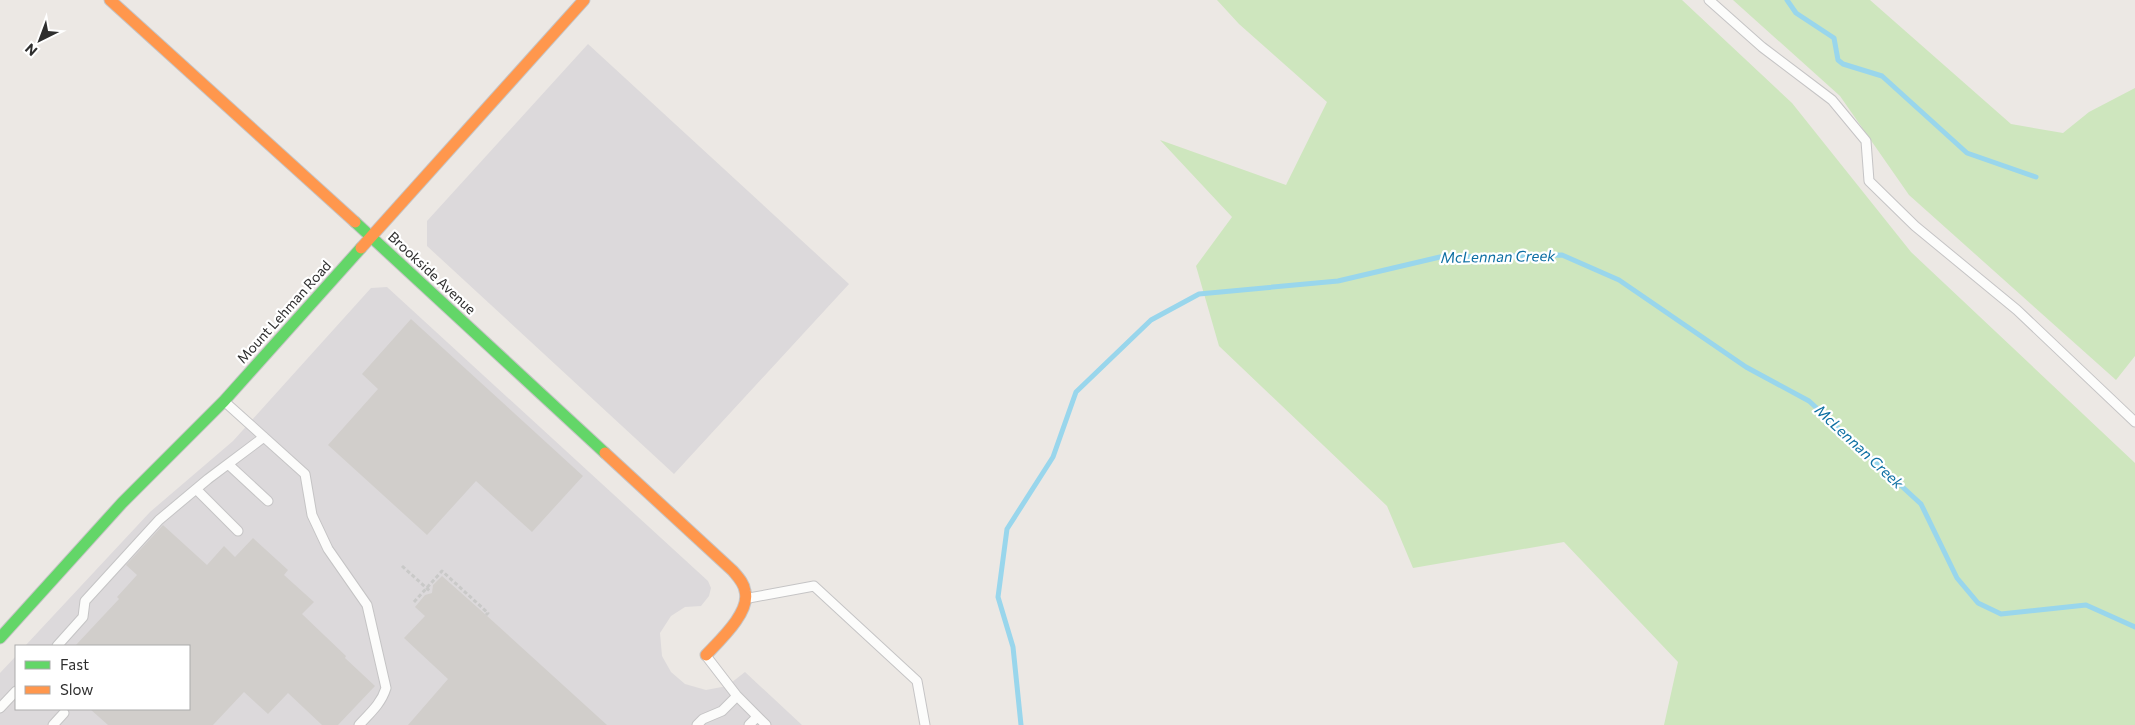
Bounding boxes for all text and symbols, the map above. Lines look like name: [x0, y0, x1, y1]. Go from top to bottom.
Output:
north arrow: [15, 15, 65, 65]
text: N: [21, 40, 41, 60]
street label: Brookside Avenue: [385, 228, 480, 318]
water label: McLennan Creek: [1440, 246, 1556, 266]
street label: Mount Lehman Road: [233, 257, 334, 367]
water label: McLennan Creek: [1812, 401, 1908, 493]
legend: [15, 645, 190, 710]
text: Fast: [60, 655, 89, 673]
text: Slow: [60, 680, 93, 698]

